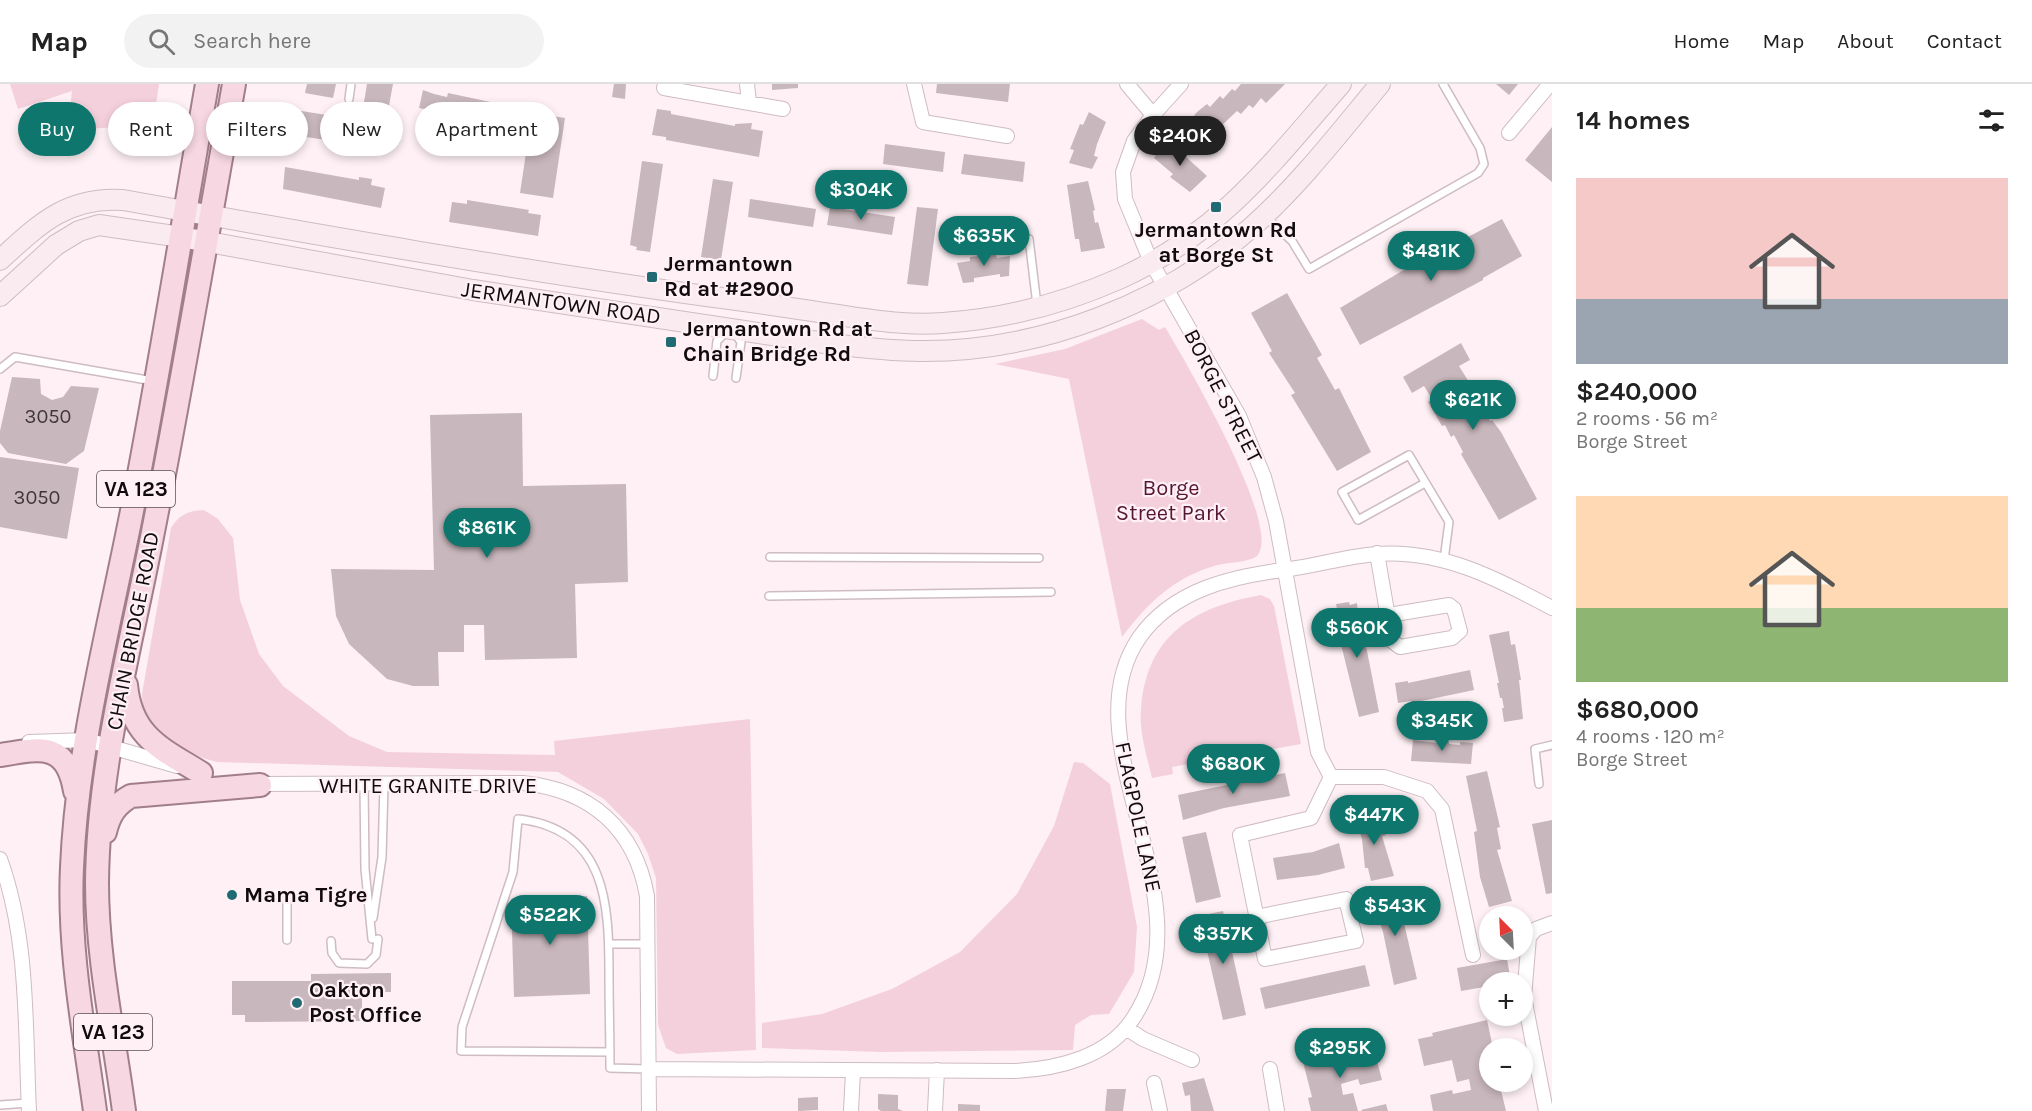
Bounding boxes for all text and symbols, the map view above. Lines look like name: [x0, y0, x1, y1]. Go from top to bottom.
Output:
search box: [124, 14, 544, 68]
text: Map: [30, 25, 88, 58]
icon: search: [145, 25, 178, 58]
text: Search here: [193, 28, 311, 54]
text: Home: [1674, 29, 1730, 53]
text: Map: [1763, 29, 1804, 53]
text: About: [1837, 29, 1894, 53]
text: Contact: [1927, 29, 2002, 53]
chip: Buy: [18, 102, 96, 156]
chip: Rent: [108, 102, 194, 156]
chip: Filters: [206, 102, 308, 156]
chip: New: [320, 102, 403, 156]
chip: Apartment: [415, 102, 559, 156]
icon: filters: [1975, 104, 2008, 137]
text: 14 homes: [1576, 105, 1690, 136]
pin: $240K: [1138, 116, 1222, 167]
text: $240K: [1148, 124, 1212, 147]
pin: $304K: [819, 170, 903, 221]
text: $304K: [829, 178, 893, 201]
marker: Jermantown Rd at Borge St: [1209, 200, 1223, 214]
pin: $635K: [942, 216, 1026, 267]
place label: Jermantown Rd at Borge St: [1135, 217, 1297, 268]
icon: home: [1738, 217, 1846, 325]
text: $635K: [952, 224, 1016, 247]
pin: $481K: [1389, 231, 1473, 282]
text: $481K: [1402, 239, 1460, 262]
place label: Jermantown Rd at #2900: [664, 251, 794, 302]
marker: Jermantown Rd at #2900: [645, 270, 659, 284]
street label: JERMANTOWN ROAD: [460, 276, 662, 330]
place label: Jermantown Rd at Chain Bridge Rd: [683, 316, 873, 367]
street label: BORGE STREET: [1178, 325, 1268, 467]
marker: Jermantown Rd at Chain Bridge Rd: [664, 335, 678, 349]
text: $240,000: [1576, 376, 1697, 407]
pin: $621K: [1431, 380, 1515, 431]
text: $621K: [1444, 388, 1502, 411]
house number: 3050: [25, 405, 71, 428]
text: 2 rooms · 56 m²: [1576, 407, 1718, 430]
text: Borge Street: [1576, 430, 1687, 453]
road number: VA 123: [97, 471, 175, 507]
park label: Borge Street Park: [1116, 475, 1226, 526]
house number: 3050: [14, 486, 60, 509]
pin: $861K: [445, 508, 529, 559]
text: $861K: [457, 516, 517, 539]
street label: CHAIN BRIDGE ROAD: [101, 530, 165, 732]
icon: home: [1738, 535, 1846, 643]
pin: $560K: [1315, 608, 1399, 659]
text: $560K: [1325, 616, 1389, 639]
text: $680,000: [1576, 694, 1699, 725]
pin: $345K: [1400, 701, 1484, 752]
text: $345K: [1411, 709, 1473, 732]
text: 4 rooms · 120 m²: [1576, 725, 1725, 748]
street label: FLAGPOLE LANE: [1109, 739, 1167, 895]
pin: $680K: [1191, 744, 1275, 795]
text: Borge Street: [1576, 748, 1687, 771]
text: $680K: [1201, 752, 1265, 775]
street label: WHITE GRANITE DRIVE: [319, 773, 537, 799]
pin: $447K: [1332, 795, 1416, 846]
text: $447K: [1344, 803, 1404, 826]
place label: Mama Tigre: [244, 882, 367, 908]
pin: $543K: [1353, 886, 1437, 937]
marker: Mama Tigre: [225, 888, 239, 902]
text: $543K: [1364, 894, 1426, 917]
pin: $522K: [508, 895, 592, 946]
text: $522K: [519, 903, 581, 926]
north arrow: [1479, 906, 1533, 960]
map controls: [1479, 906, 1533, 1092]
pin: $357K: [1181, 914, 1265, 965]
text: $357K: [1193, 922, 1253, 945]
button: +: [1479, 972, 1533, 1026]
place label: Oakton Post Office: [309, 977, 422, 1028]
marker: Oakton Post Office: [290, 996, 304, 1010]
road number: VA 123: [74, 1014, 152, 1050]
pin: $295K: [1298, 1028, 1382, 1079]
text: $295K: [1309, 1036, 1371, 1059]
button: −: [1479, 1038, 1533, 1092]

